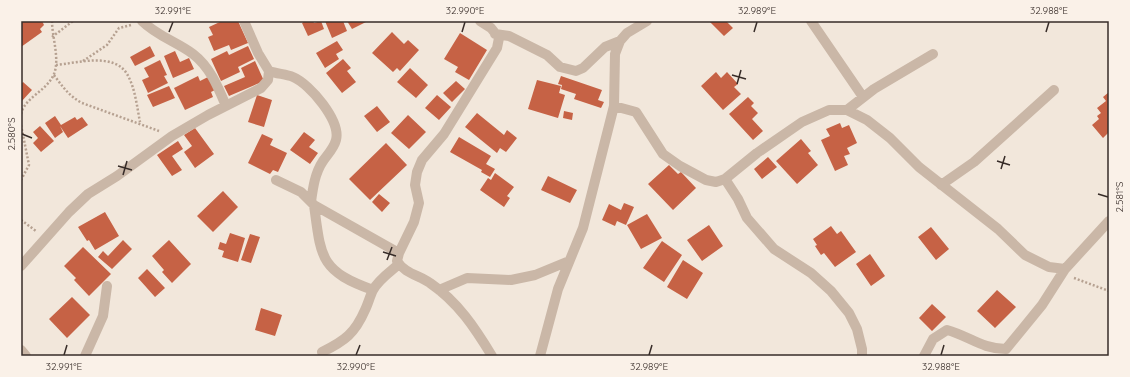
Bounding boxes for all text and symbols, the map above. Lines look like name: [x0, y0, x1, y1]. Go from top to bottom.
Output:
text: 32.991°E: [155, 4, 192, 17]
text: 32.990°E: [446, 4, 485, 17]
text: 32.989°E: [738, 4, 776, 17]
text: 32.988°E: [1030, 4, 1068, 17]
text: 2.580°S: [5, 117, 18, 151]
text: 2.581°S: [1113, 181, 1126, 212]
text: 32.991°E: [46, 360, 83, 373]
text: 32.990°E: [337, 360, 376, 373]
text: 32.989°E: [630, 360, 668, 373]
text: 32.988°E: [922, 360, 960, 373]

